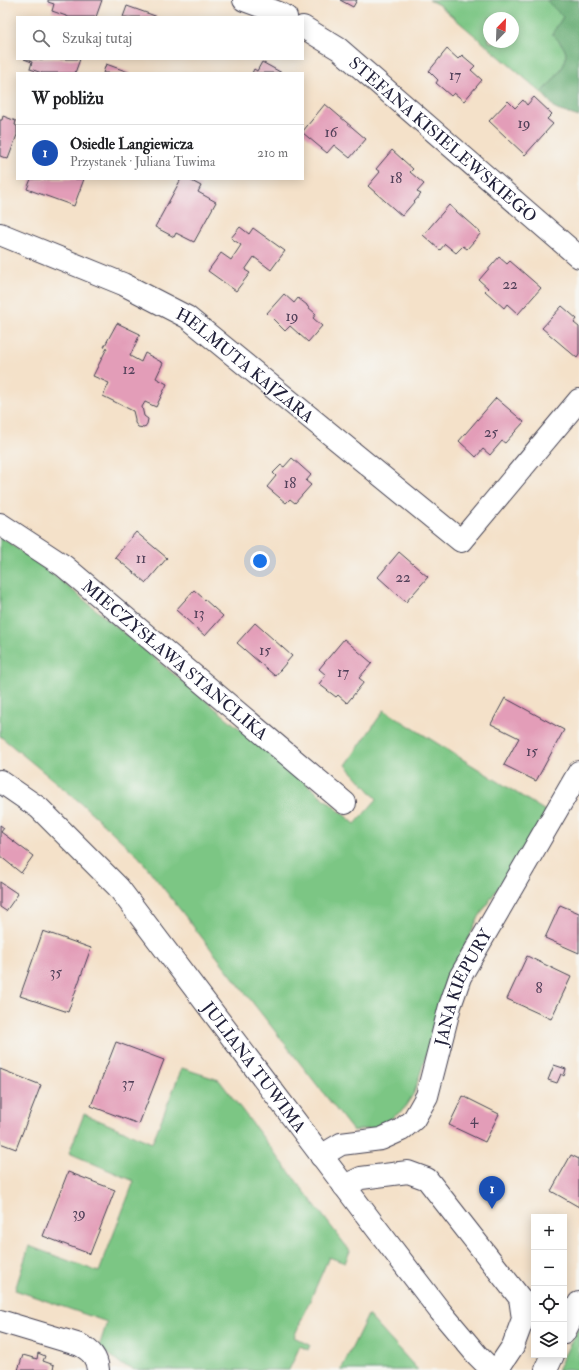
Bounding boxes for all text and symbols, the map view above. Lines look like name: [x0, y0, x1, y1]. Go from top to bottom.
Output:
north arrow: [483, 12, 519, 48]
search box: [16, 16, 304, 60]
icon: search: [30, 27, 52, 49]
text: Szukaj tutaj: [62, 29, 132, 48]
street label: STEFANA KISIELEWSKIEGO: [344, 52, 541, 227]
house number: 17: [449, 66, 461, 85]
text: W pobliżu: [32, 88, 104, 109]
house number: 19: [518, 114, 530, 133]
house number: 16: [325, 123, 339, 142]
text: Osiedle Langiewicza: [70, 135, 193, 154]
text: 1: [43, 145, 47, 161]
text: 210 m: [257, 145, 288, 161]
text: Przystanek · Juliana Tuwima: [70, 154, 215, 170]
house number: 18: [390, 169, 402, 188]
house number: 22: [502, 275, 518, 294]
street label: HELMUTA KAJZARA: [173, 303, 318, 428]
house number: 19: [286, 307, 298, 326]
house number: 12: [123, 360, 136, 379]
house number: 25: [484, 423, 498, 442]
house number: 18: [284, 474, 296, 493]
house number: 11: [136, 549, 146, 568]
your location: [250, 551, 270, 571]
house number: 22: [395, 568, 411, 587]
street label: MIECZYSŁAWA STANCLIKA: [78, 576, 272, 745]
house number: 13: [193, 604, 205, 623]
house number: 15: [259, 641, 271, 660]
house number: 17: [337, 663, 349, 682]
house number: 15: [526, 742, 538, 761]
street label: JANA KIEPURY: [430, 925, 497, 1049]
house number: 35: [50, 963, 63, 982]
house number: 8: [535, 979, 543, 998]
street label: JULIANA TUWIMA: [196, 997, 310, 1137]
house number: 37: [122, 1074, 134, 1093]
house number: 4: [470, 1110, 479, 1129]
pin: 1: [479, 1176, 505, 1209]
house number: 39: [72, 1204, 86, 1223]
map controls: [531, 1214, 567, 1358]
button: +: [531, 1214, 567, 1250]
button: −: [531, 1250, 567, 1286]
button: locate: [531, 1286, 567, 1322]
button: layers: [531, 1322, 567, 1358]

